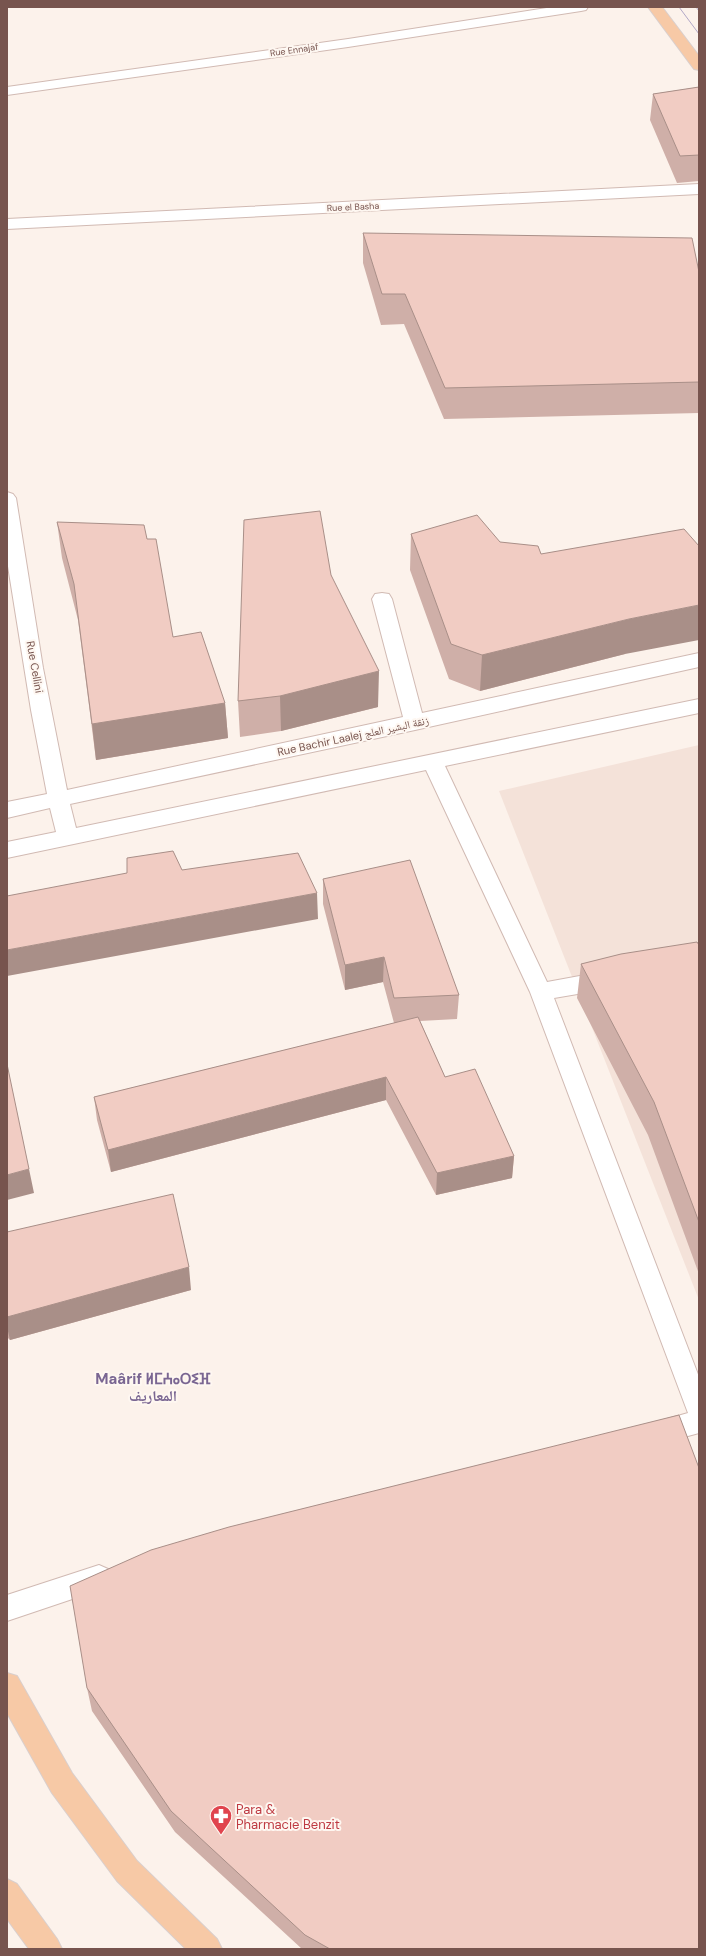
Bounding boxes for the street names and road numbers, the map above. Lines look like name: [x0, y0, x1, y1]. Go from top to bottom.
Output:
street label: Rue Ennajaf: [269, 41, 319, 59]
street label: Rue el Basha: [327, 200, 380, 214]
street label: Rue Cellini: [24, 640, 46, 694]
street label: Rue Bachir Laalej زنقة البشير العلج: [276, 713, 430, 759]

